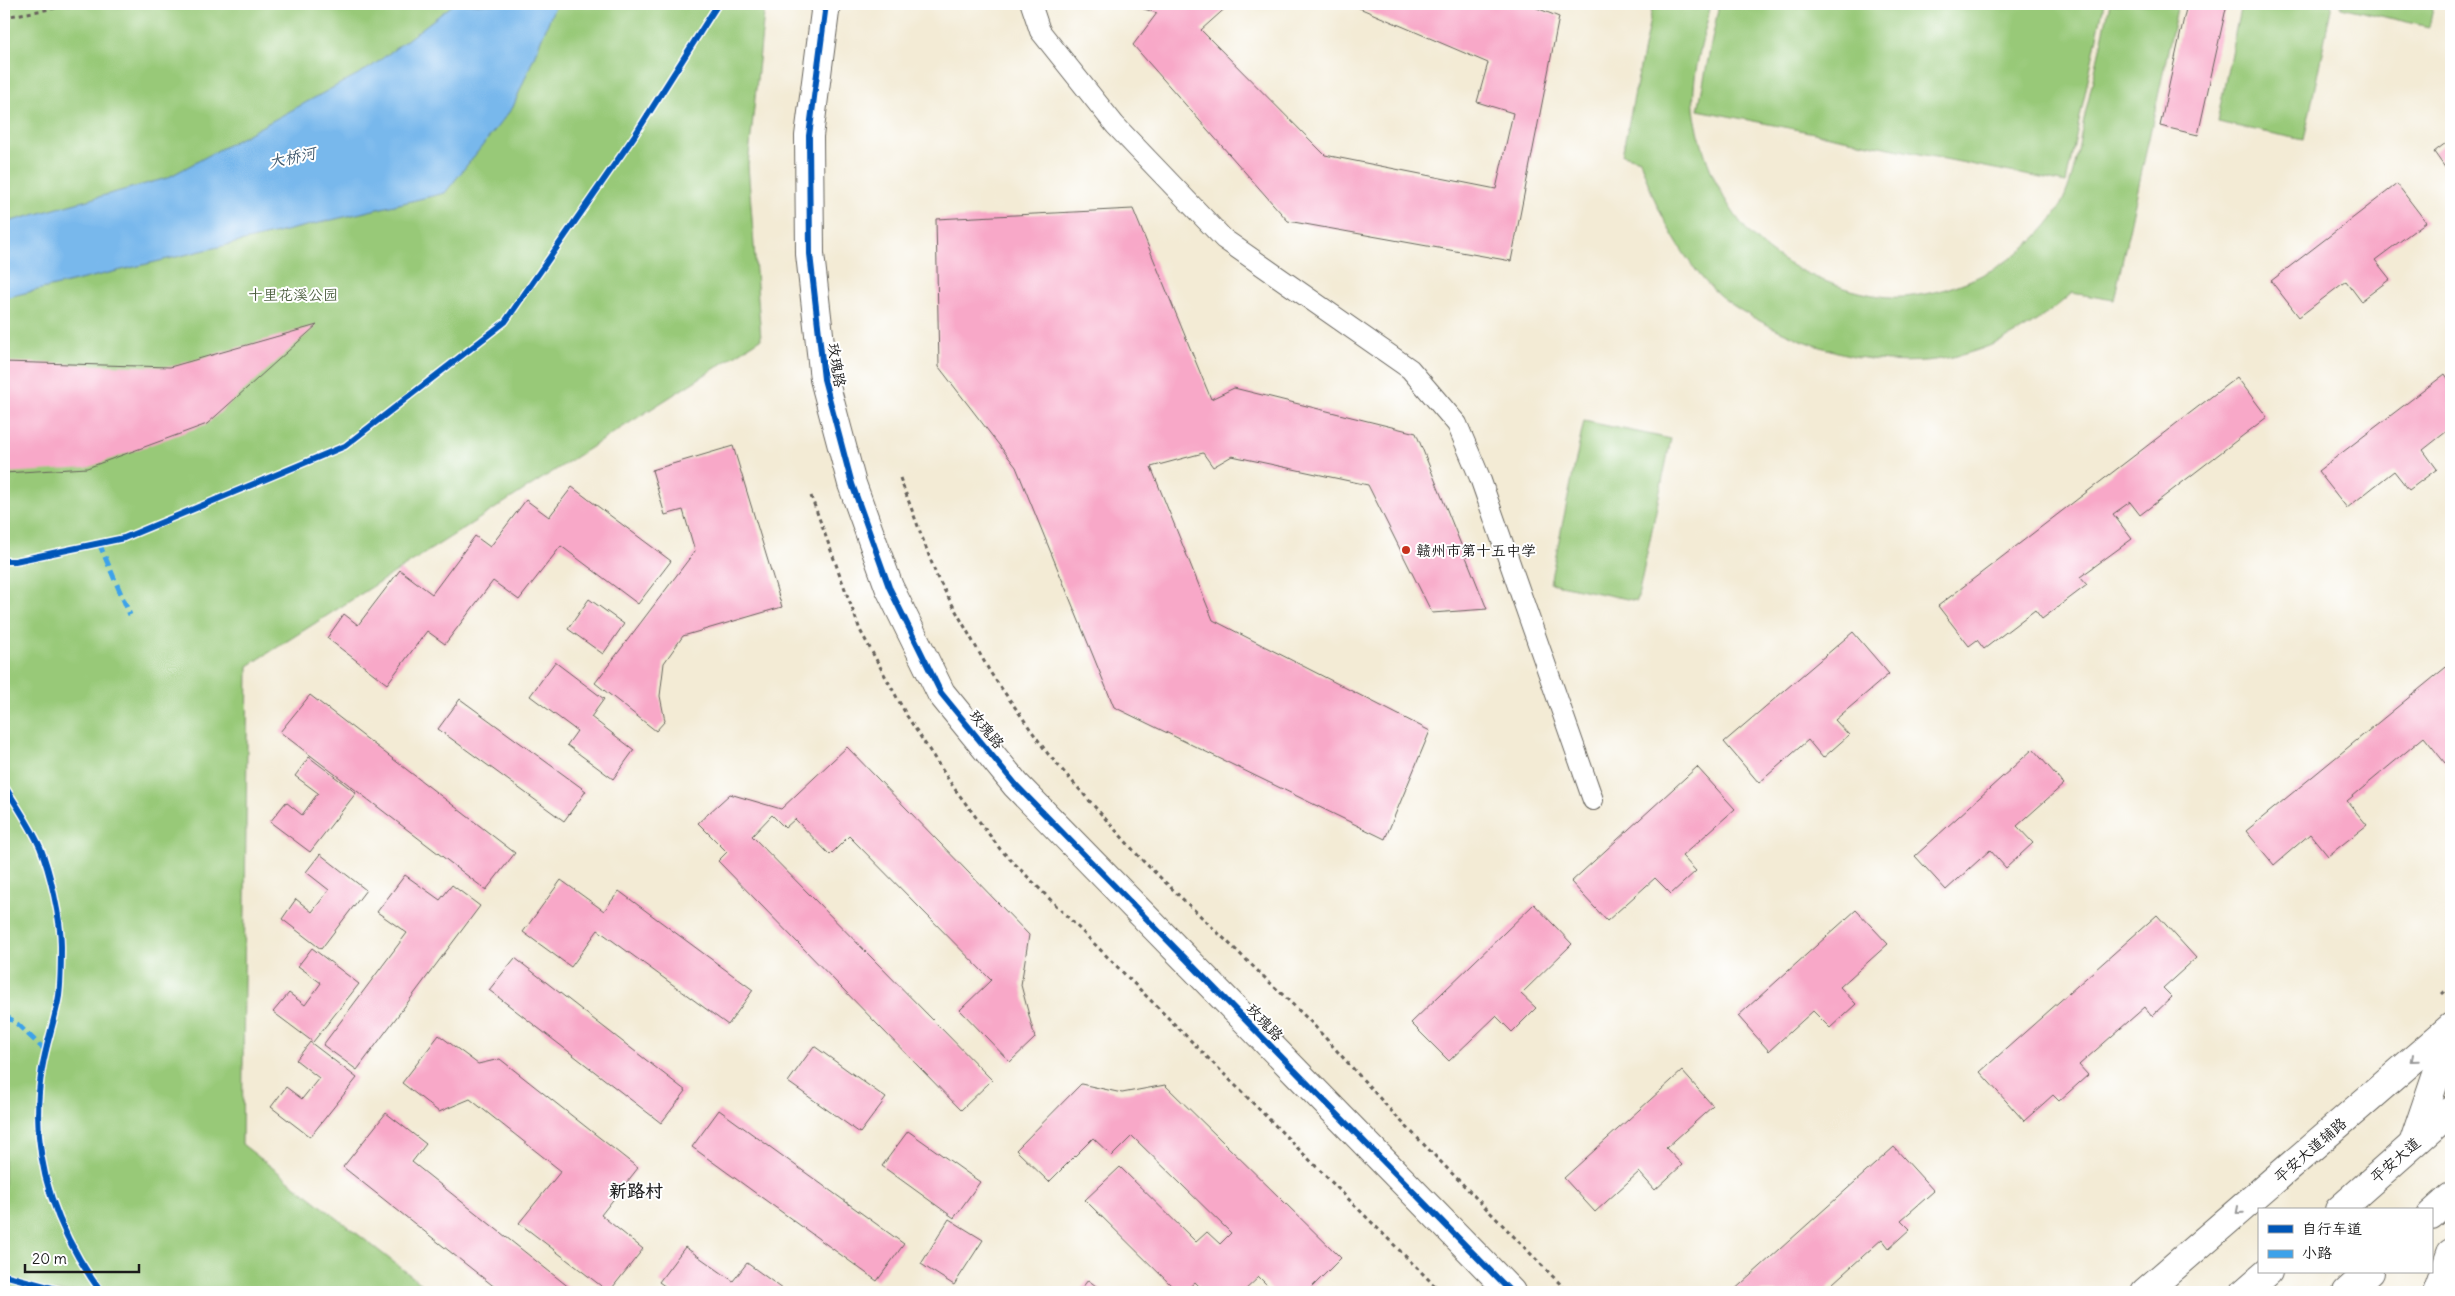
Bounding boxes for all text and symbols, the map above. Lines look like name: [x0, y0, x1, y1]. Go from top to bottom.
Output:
water label: 大桥河: [266, 142, 320, 172]
park label: 十里花溪公园: [248, 285, 338, 304]
street label: 玫瑰路: [824, 341, 850, 389]
place label: 赣州市第十五中学: [1416, 541, 1536, 560]
marker: 赣州市第十五中学: [1400, 544, 1412, 556]
street label: 玫瑰路: [965, 706, 1009, 752]
street label: 玫瑰路: [1243, 999, 1287, 1045]
one-way arrow: [2411, 1053, 2420, 1062]
street label: 平安大道辅路: [2270, 1113, 2350, 1187]
street label: 平安大道: [2366, 1133, 2424, 1187]
district label: 新路村: [609, 1179, 663, 1202]
one-way arrow: [2235, 1206, 2244, 1215]
legend: [2258, 1208, 2432, 1274]
text: 自行车道: [2302, 1219, 2362, 1238]
scale bar: [25, 1241, 139, 1273]
text: 小路: [2302, 1243, 2332, 1262]
text: 20 m: [32, 1249, 67, 1268]

